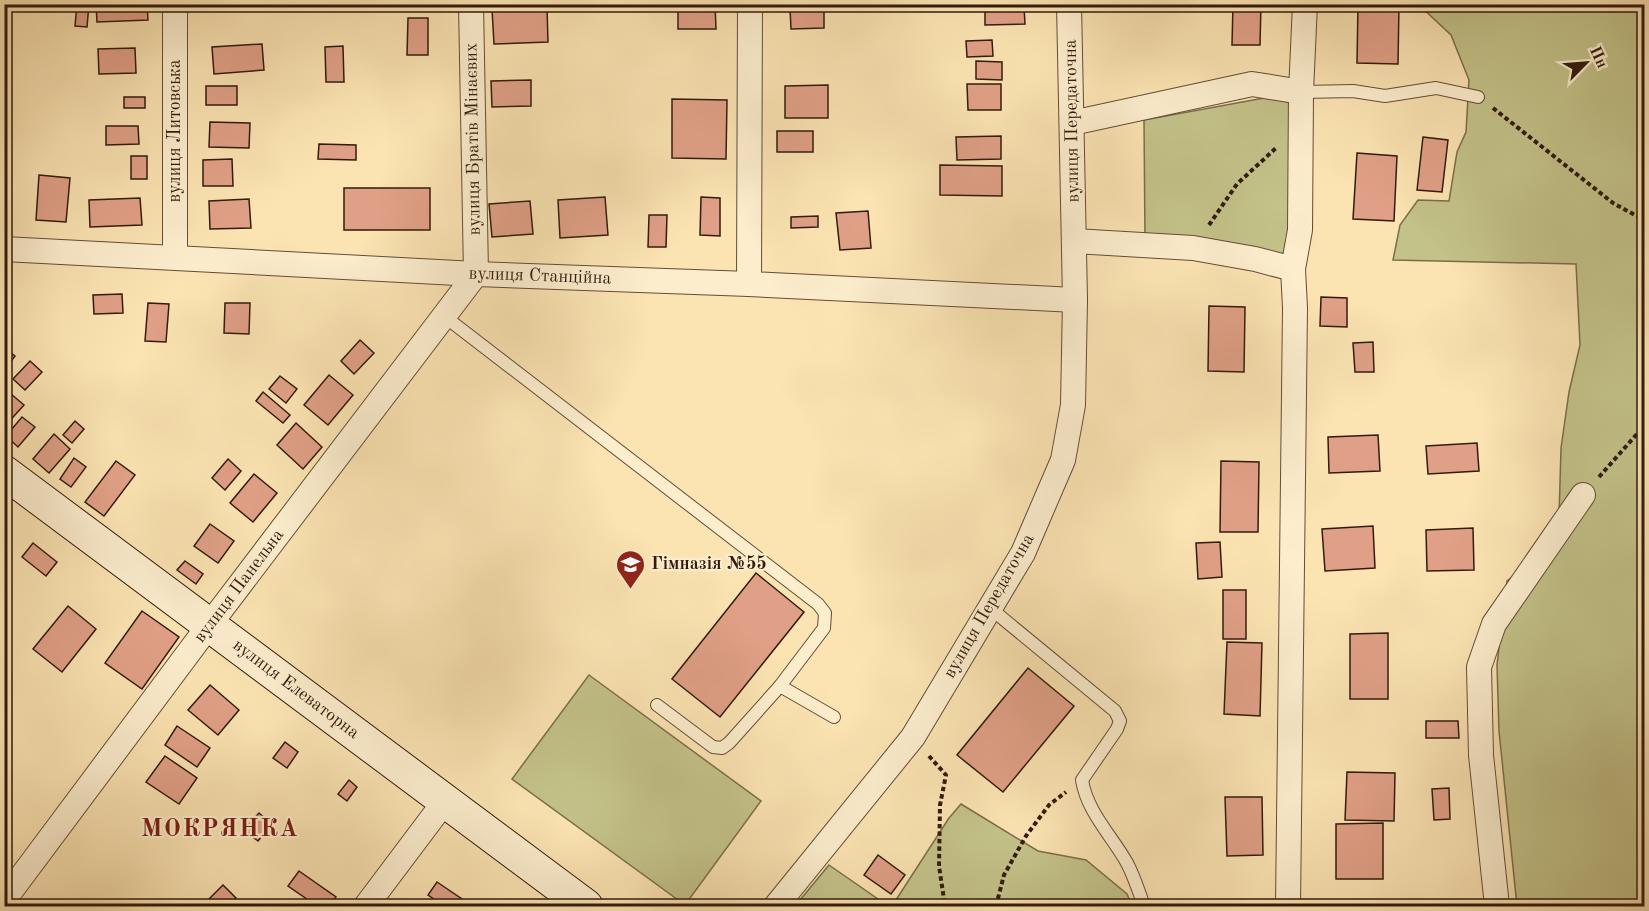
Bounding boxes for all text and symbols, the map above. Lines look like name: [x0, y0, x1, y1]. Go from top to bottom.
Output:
north arrow: [1556, 33, 1616, 93]
street label: вулиця Передаточна: [1062, 39, 1082, 203]
street label: вулиця Братів Мінаєвих: [462, 43, 484, 235]
text: Пн: [1586, 44, 1610, 71]
street label: вулиця Литовська: [166, 59, 184, 203]
street label: вулиця Станційна: [468, 265, 612, 287]
street label: вулиця Панельна: [191, 526, 287, 646]
street label: вулиця Передаточна: [940, 531, 1038, 681]
school or university icon: Гімназія №55: [614, 548, 646, 590]
place label: Гімназія №55: [651, 555, 767, 573]
street label: вулиця Елеваторна: [229, 636, 363, 742]
district label: МОКРЯНКА: [141, 818, 299, 842]

